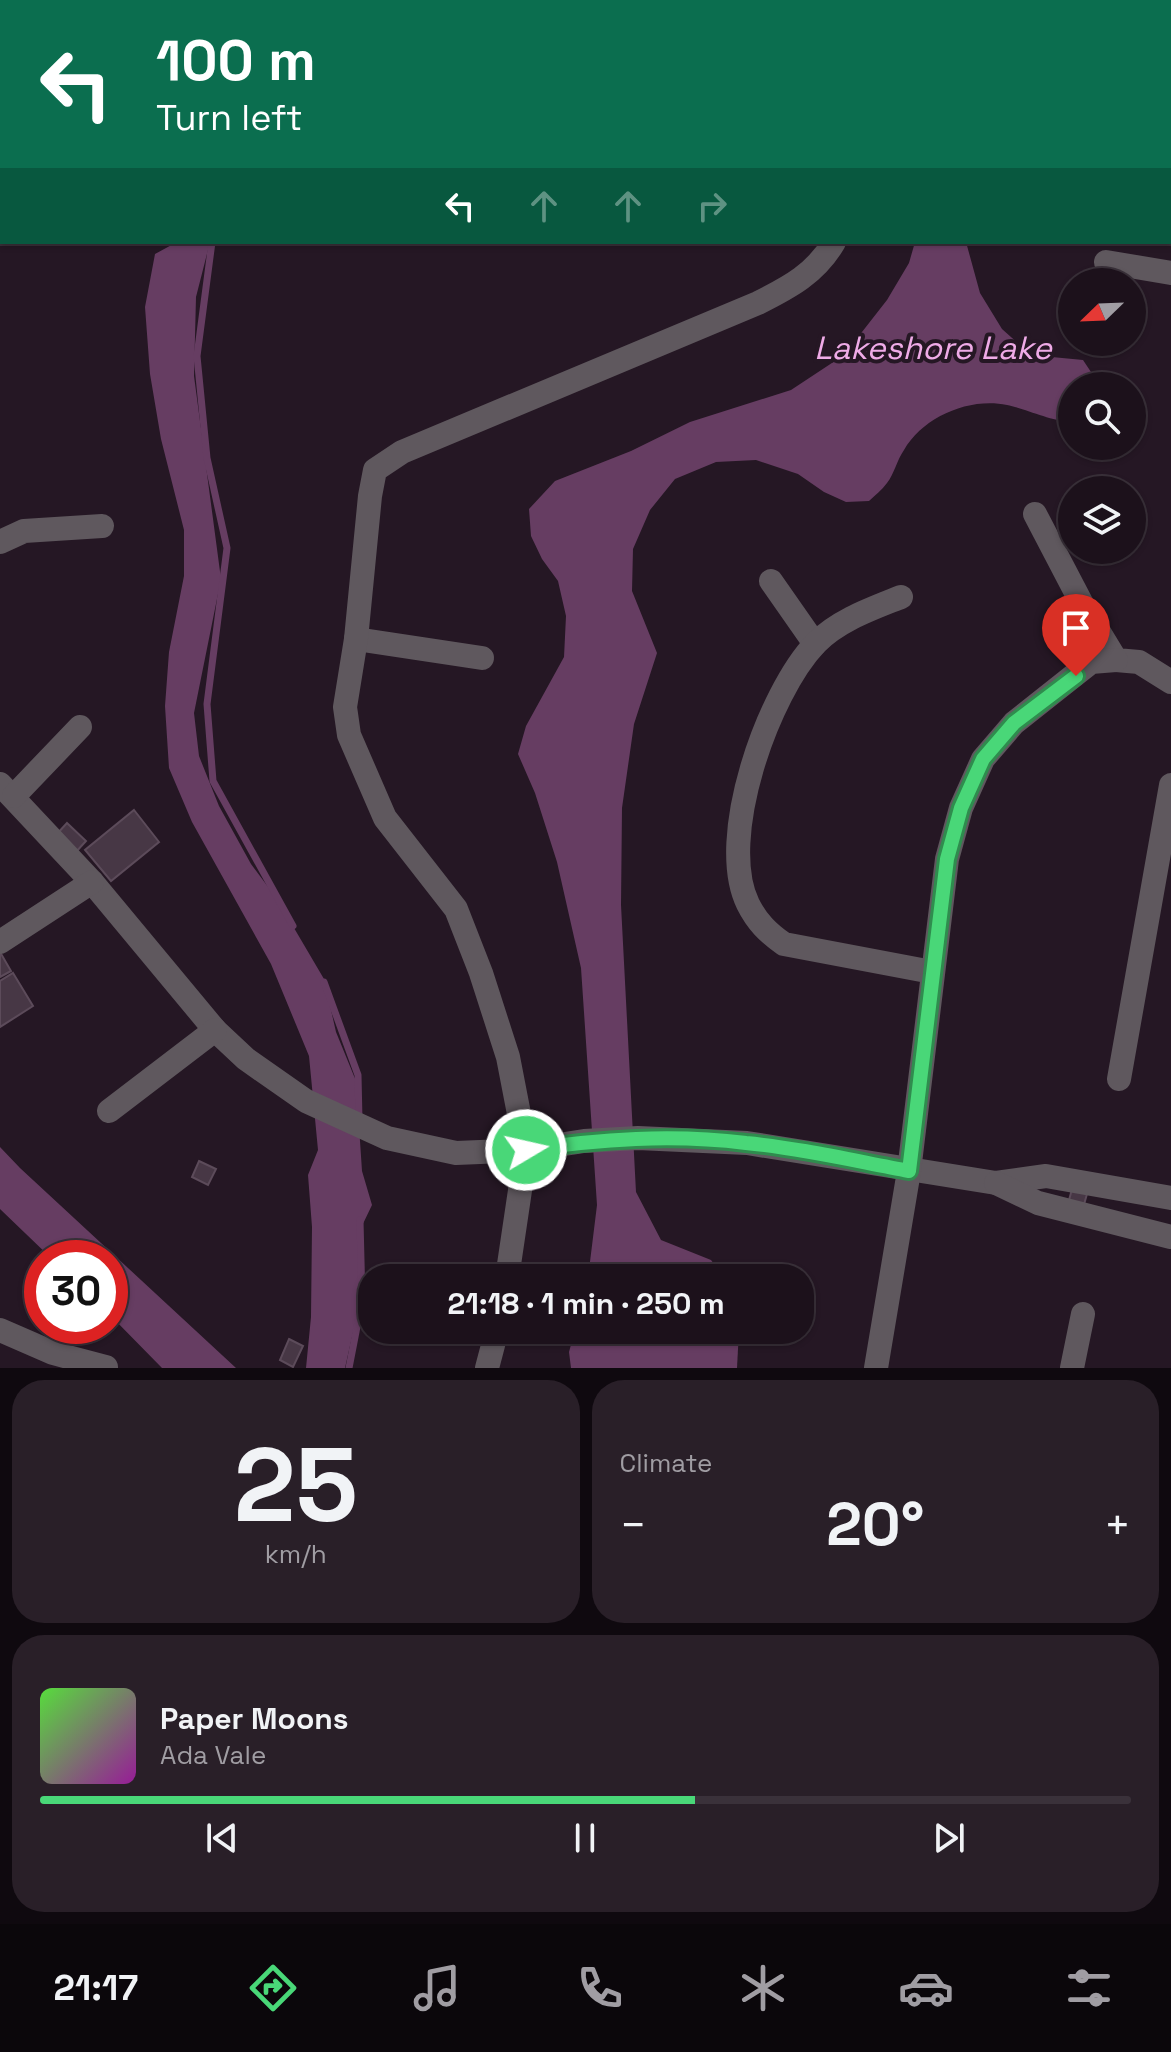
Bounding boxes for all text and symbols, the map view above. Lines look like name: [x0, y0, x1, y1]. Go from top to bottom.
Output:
text: 100 m: [156, 25, 316, 96]
icon: left: [24, 32, 128, 136]
text: Turn left: [156, 95, 303, 141]
icon: left: [438, 184, 482, 228]
icon: ahead: [522, 184, 566, 228]
icon: ahead: [606, 184, 650, 228]
icon: right: [690, 184, 734, 228]
north arrow: [1058, 268, 1146, 356]
map controls: [1058, 268, 1146, 564]
water label: Lakeshore Lake: [814, 328, 1053, 368]
button: search: [1058, 372, 1146, 460]
button: layers: [1058, 476, 1146, 564]
pin: [1042, 594, 1110, 676]
icon: arrive: [1054, 606, 1098, 650]
position arrow: [484, 1108, 568, 1192]
speed limit sign: 30: [24, 1240, 128, 1344]
text: 21:18 · 1 min · 250 m: [447, 1284, 725, 1323]
text: 25: [234, 1419, 358, 1551]
text: Climate: [620, 1446, 712, 1480]
text: 20°: [826, 1486, 924, 1563]
text: −: [620, 1497, 647, 1553]
text: +: [1104, 1497, 1131, 1553]
text: km/h: [265, 1537, 327, 1571]
text: Paper Moons: [160, 1699, 349, 1738]
text: Ada Vale: [160, 1738, 266, 1772]
icon: previous: [200, 1816, 244, 1860]
icon: pause: [563, 1816, 607, 1860]
icon: next: [927, 1816, 971, 1860]
icon: directions: [245, 1960, 301, 2016]
icon: music: [409, 1960, 465, 2016]
icon: phone: [572, 1960, 628, 2016]
icon: climate: [735, 1960, 791, 2016]
icon: car: [898, 1960, 954, 2016]
icon: filters: [1061, 1960, 1117, 2016]
text: 21:17: [54, 1965, 138, 2011]

